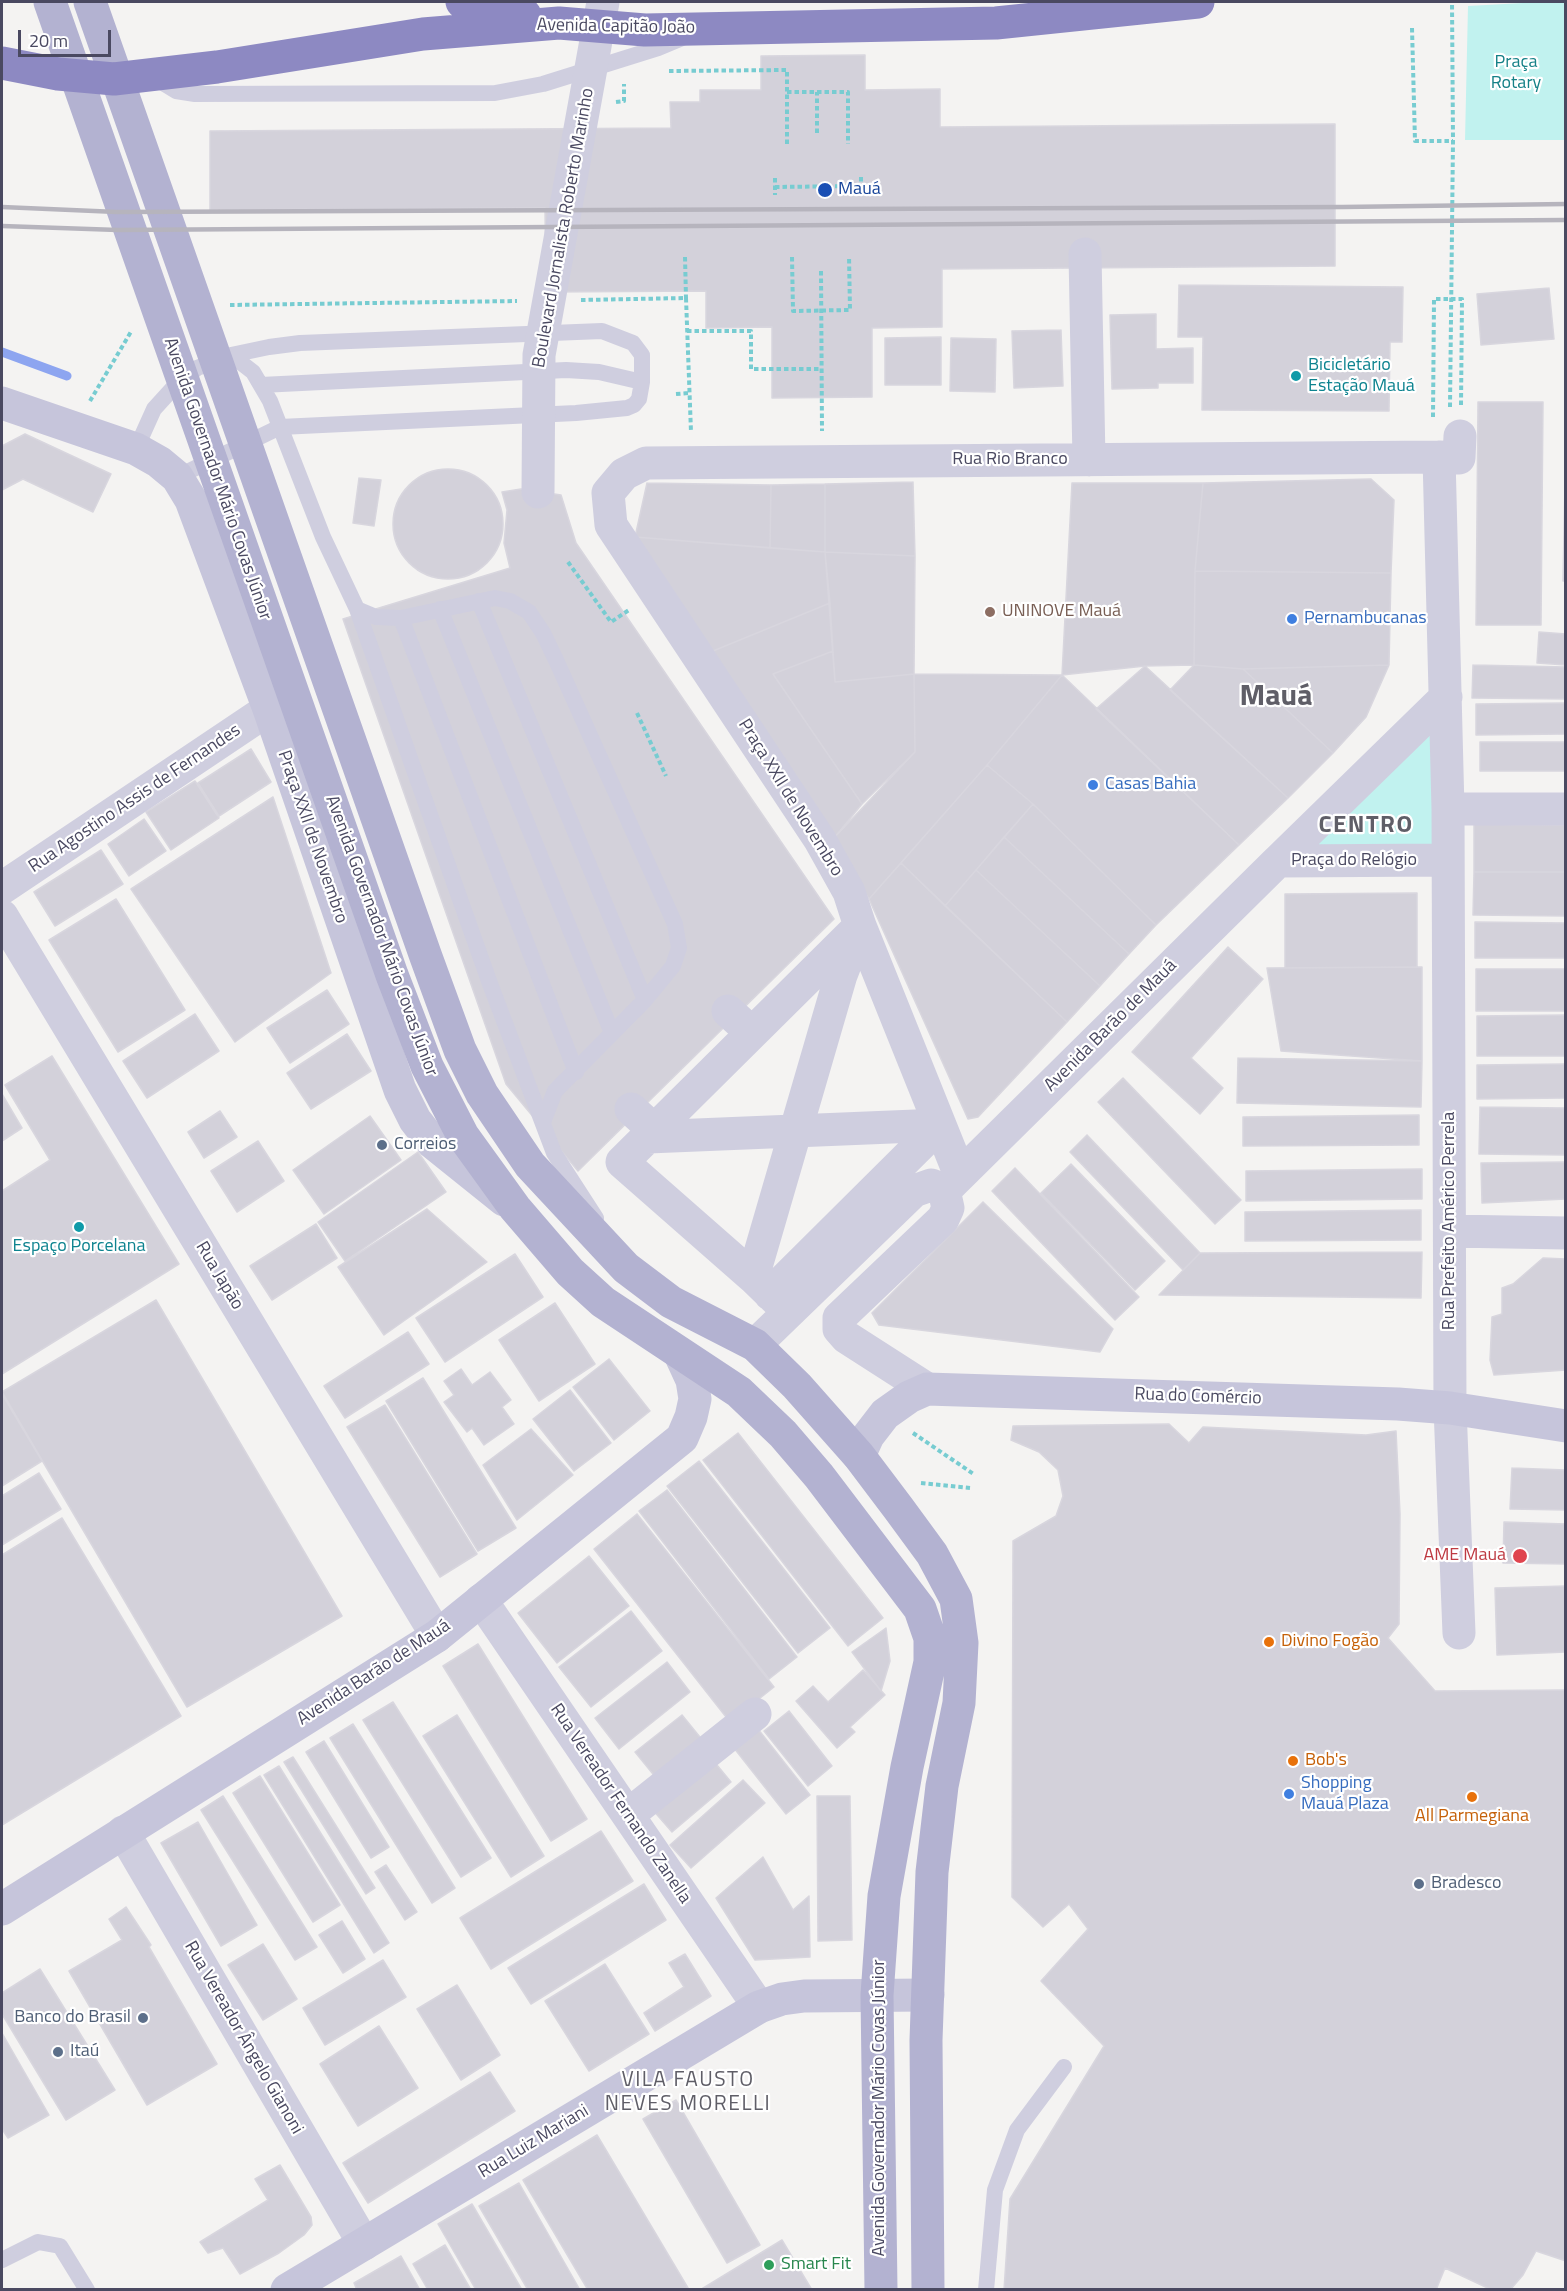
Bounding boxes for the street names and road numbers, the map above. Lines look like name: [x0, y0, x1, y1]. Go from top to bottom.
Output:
street label: Avenida Capitão João: [537, 15, 695, 39]
street label: Boulevard Jornalista Roberto Marinho: [529, 86, 599, 370]
street label: Avenida Governador Mário Covas Júnior: [158, 335, 276, 623]
street label: Rua Rio Branco: [952, 449, 1068, 471]
street label: Praça XXII de Novembro: [733, 715, 847, 881]
street label: Rua Agostino Assis de Fernandes: [25, 720, 245, 878]
street label: Praça XXII de Novembro: [272, 748, 352, 926]
street label: Avenida Governador Mário Covas Júnior: [320, 793, 442, 1079]
street label: Praça do Relógio: [1291, 850, 1417, 872]
street label: Avenida Barão de Mauá: [1040, 955, 1182, 1097]
street label: Rua Prefeito Américo Perrela: [1439, 1112, 1461, 1330]
street label: Rua Japão: [190, 1238, 248, 1314]
street label: Rua do Comércio: [1134, 1384, 1262, 1410]
street label: Avenida Barão de Mauá: [293, 1615, 455, 1731]
street label: Rua Vereador Fernando Zanella: [545, 1700, 695, 1908]
street label: Rua Vereador Ângelo Gianoni: [179, 1938, 307, 2138]
street label: Avenida Governador Mário Covas Júnior: [869, 1960, 891, 2256]
street label: Rua Luiz Mariani: [475, 2101, 593, 2183]

